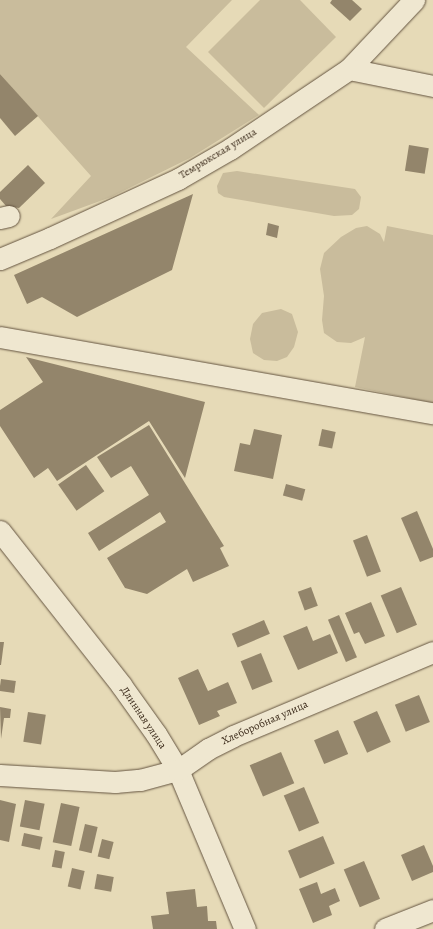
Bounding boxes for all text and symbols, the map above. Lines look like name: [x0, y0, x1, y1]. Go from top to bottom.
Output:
street label: Темрюкская улица: [177, 126, 259, 182]
street label: Длинная улица: [117, 684, 169, 752]
street label: Хлеборобная улица: [220, 698, 310, 748]

